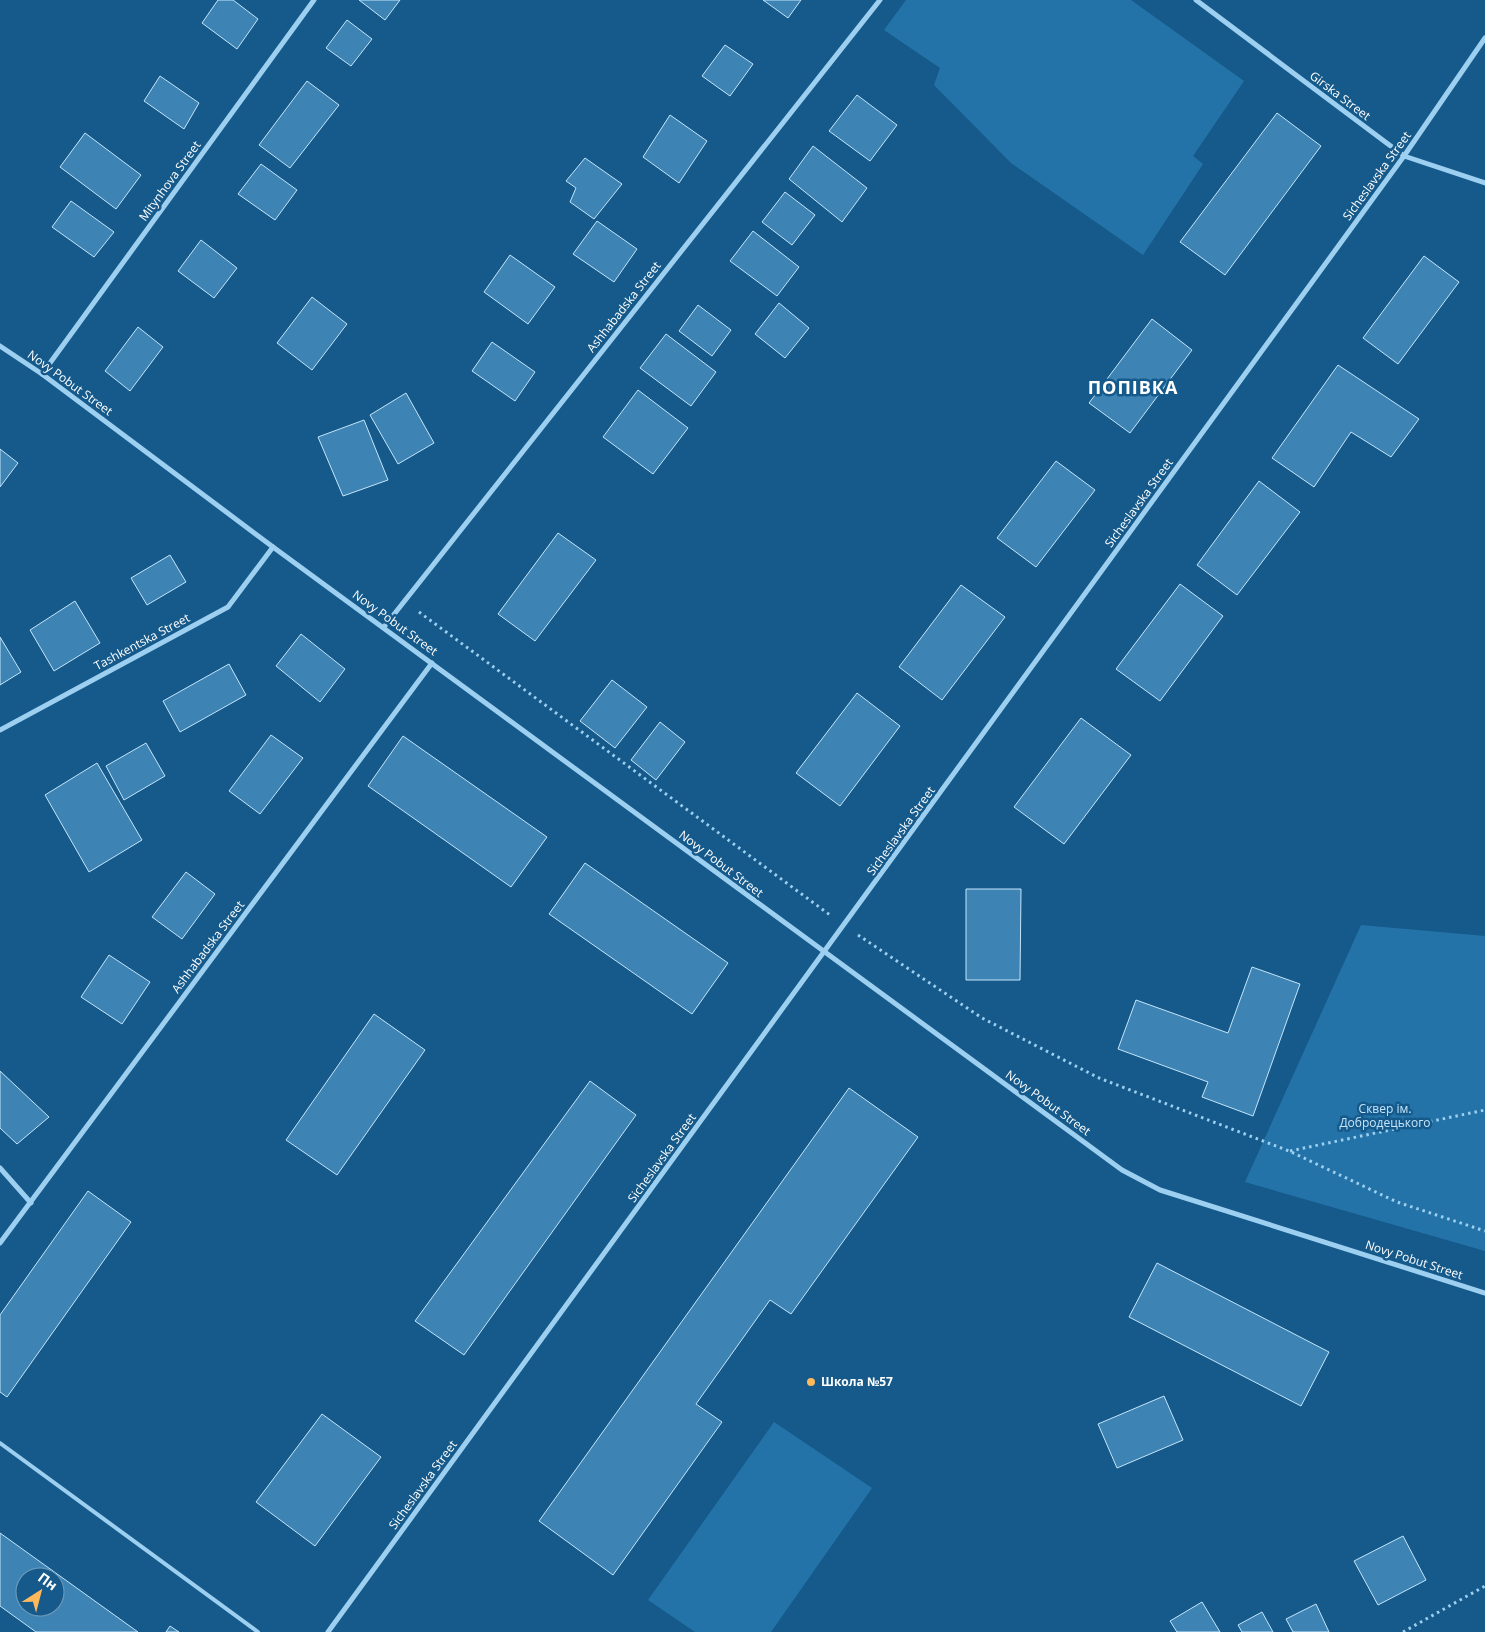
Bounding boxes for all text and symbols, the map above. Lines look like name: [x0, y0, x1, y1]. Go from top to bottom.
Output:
street label: Girska Street: [1306, 67, 1374, 124]
street label: Sicheslavska Street: [1339, 128, 1415, 224]
street label: Mitynhova Street: [135, 137, 204, 224]
street label: Ashhabadska Street: [583, 258, 665, 356]
street label: Novy Pobut Street: [24, 346, 116, 419]
district label: ПОПІВКА: [1088, 375, 1178, 399]
street label: Sicheslavska Street: [1101, 455, 1177, 551]
street label: Novy Pobut Street: [349, 586, 441, 659]
street label: Tashkentska Street: [91, 609, 193, 674]
street label: Sicheslavska Street: [863, 783, 939, 879]
street label: Novy Pobut Street: [676, 826, 767, 901]
street label: Ashhabadska Street: [167, 897, 248, 996]
street label: Novy Pobut Street: [1002, 1066, 1094, 1139]
park label: Сквер ім. Добродецького: [1339, 1100, 1431, 1131]
street label: Sicheslavska Street: [624, 1110, 700, 1206]
street label: Novy Pobut Street: [1363, 1236, 1465, 1283]
place label: Школа №57: [821, 1373, 893, 1390]
marker: Школа №57: [805, 1376, 817, 1388]
street label: Sicheslavska Street: [385, 1437, 461, 1533]
north arrow: [15, 1567, 65, 1617]
text: Пн: [34, 1568, 61, 1595]

